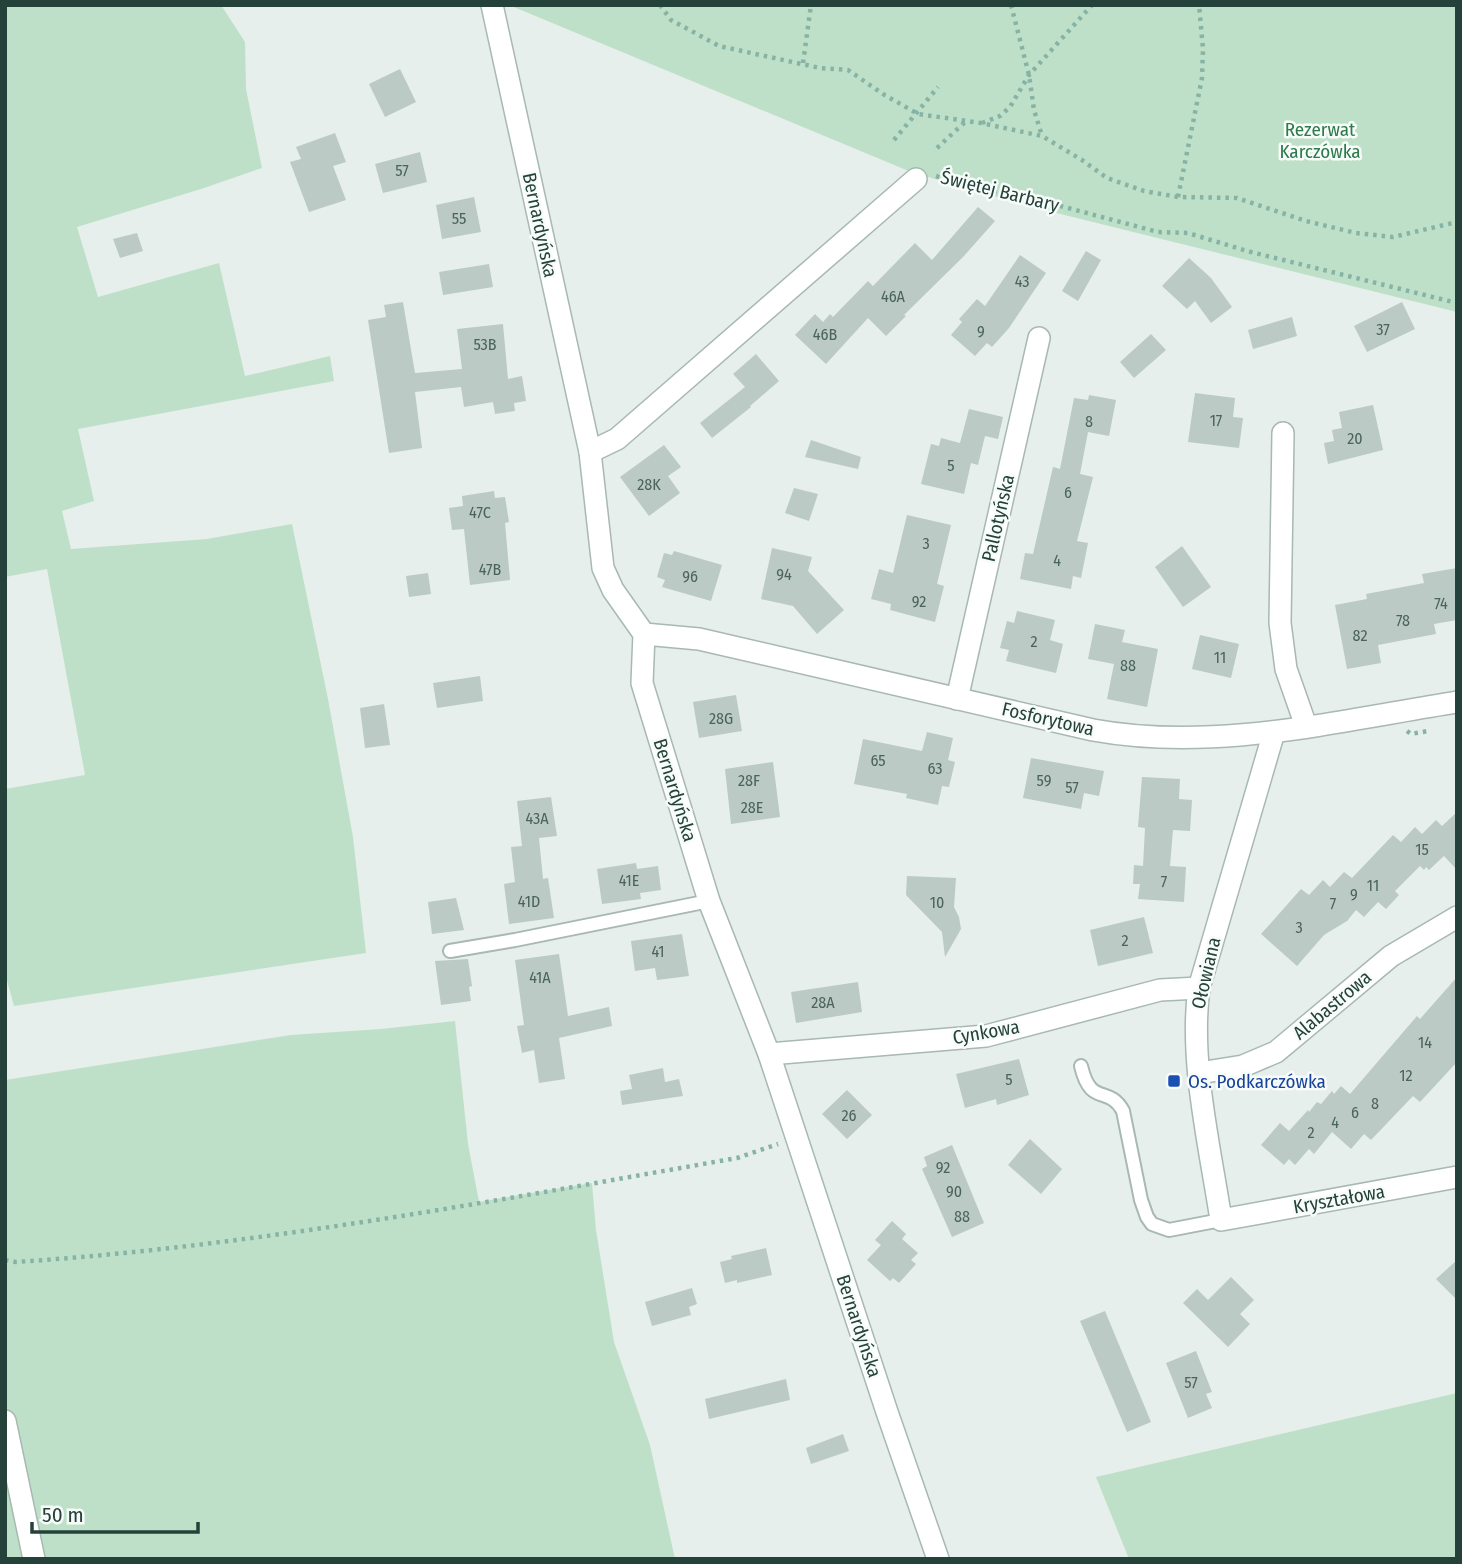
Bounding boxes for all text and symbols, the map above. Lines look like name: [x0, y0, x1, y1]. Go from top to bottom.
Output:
park label: Rezerwat Karczówka: [1279, 118, 1361, 163]
house number: 57: [395, 161, 409, 180]
street label: Świętej Barbary: [938, 165, 1062, 217]
street label: Bernardyńska: [518, 171, 562, 279]
house number: 55: [452, 209, 466, 228]
house number: 43: [1015, 272, 1029, 291]
house number: 46A: [881, 287, 906, 306]
house number: 37: [1376, 320, 1390, 339]
house number: 9: [977, 322, 985, 341]
house number: 46B: [813, 325, 837, 344]
house number: 53B: [473, 335, 497, 354]
house number: 17: [1210, 411, 1223, 430]
house number: 8: [1085, 412, 1093, 431]
house number: 20: [1347, 429, 1363, 448]
house number: 5: [947, 456, 955, 475]
street label: Pallotyńska: [977, 472, 1019, 564]
house number: 28K: [637, 475, 661, 494]
house number: 6: [1064, 483, 1072, 502]
house number: 47C: [469, 503, 491, 522]
house number: 3: [922, 534, 930, 553]
house number: 4: [1053, 551, 1061, 570]
house number: 47B: [479, 560, 502, 579]
house number: 94: [776, 565, 792, 584]
house number: 96: [682, 567, 698, 586]
house number: 92: [912, 592, 926, 611]
house number: 74: [1434, 594, 1448, 613]
house number: 78: [1396, 611, 1410, 630]
house number: 82: [1353, 626, 1367, 645]
house number: 2: [1030, 632, 1038, 651]
house number: 11: [1214, 648, 1226, 667]
house number: 88: [1120, 656, 1136, 675]
street label: Fosforytowa: [1000, 697, 1096, 741]
house number: 28G: [709, 709, 733, 728]
street label: Bernardyńska: [648, 736, 702, 844]
house number: 65: [870, 751, 886, 770]
house number: 63: [927, 759, 943, 778]
house number: 28F: [738, 771, 760, 790]
house number: 59: [1037, 771, 1052, 790]
house number: 57: [1065, 778, 1079, 797]
house number: 28E: [741, 798, 763, 817]
house number: 43A: [525, 809, 549, 828]
house number: 15: [1415, 840, 1429, 859]
house number: 41E: [619, 871, 639, 890]
house number: 7: [1161, 872, 1168, 891]
house number: 11: [1367, 876, 1379, 895]
house number: 9: [1350, 885, 1358, 904]
house number: 41D: [518, 892, 540, 911]
house number: 10: [930, 893, 944, 912]
house number: 7: [1330, 894, 1337, 913]
house number: 3: [1295, 918, 1303, 937]
house number: 2: [1121, 931, 1129, 950]
street label: Ołowiana: [1187, 935, 1225, 1011]
house number: 41: [651, 942, 665, 961]
street label: Alabastrowa: [1288, 966, 1376, 1044]
house number: 41A: [529, 968, 551, 987]
house number: 28A: [811, 993, 835, 1012]
street label: Cynkowa: [951, 1015, 1021, 1049]
house number: 14: [1418, 1033, 1432, 1052]
house number: 12: [1399, 1066, 1413, 1085]
house number: 5: [1005, 1070, 1013, 1089]
place label: Os. Podkarczówka: [1188, 1070, 1326, 1093]
marker: Os. Podkarczówka: [1166, 1073, 1182, 1089]
house number: 8: [1371, 1094, 1379, 1113]
house number: 6: [1351, 1103, 1359, 1122]
house number: 26: [842, 1106, 857, 1125]
house number: 4: [1331, 1113, 1339, 1132]
house number: 2: [1307, 1123, 1315, 1142]
house number: 92: [936, 1158, 950, 1177]
street label: Kryształowa: [1291, 1180, 1387, 1218]
house number: 90: [946, 1182, 962, 1201]
house number: 88: [954, 1207, 970, 1226]
street label: Bernardyńska: [832, 1272, 886, 1380]
house number: 57: [1184, 1373, 1198, 1392]
scale bar: [32, 1490, 198, 1534]
text: 50 m: [42, 1502, 84, 1528]

